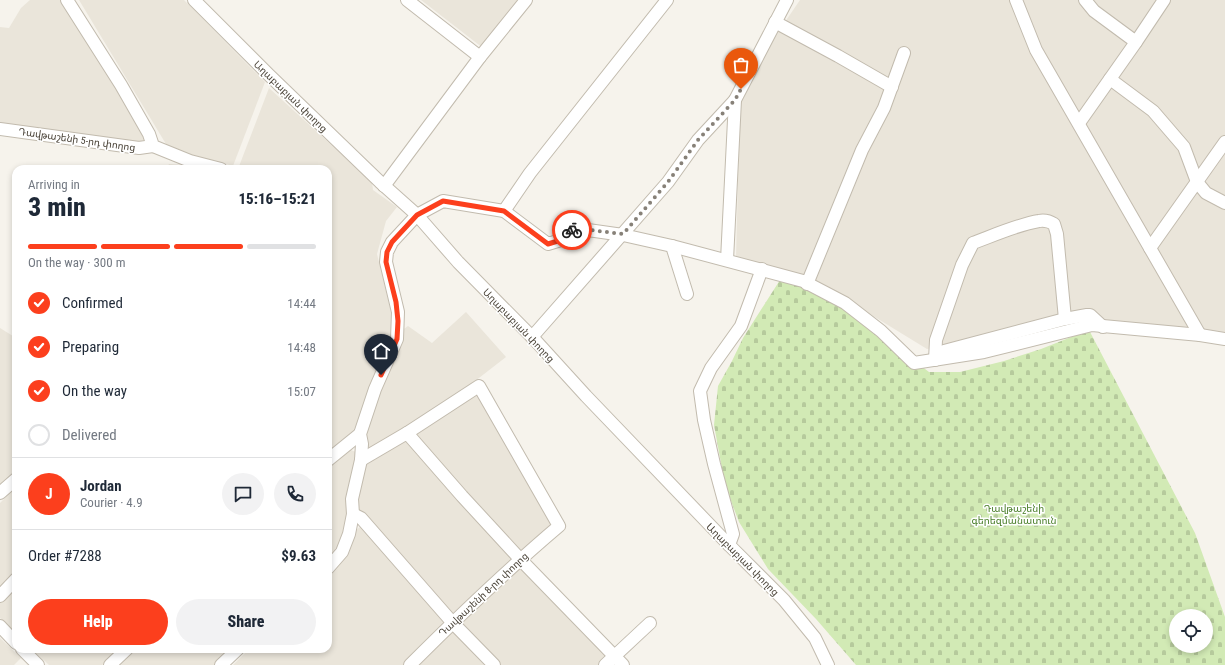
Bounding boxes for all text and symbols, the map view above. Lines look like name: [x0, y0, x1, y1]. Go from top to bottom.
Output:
pin: [724, 48, 758, 89]
icon: bag: [730, 54, 752, 76]
street label: Աղաբաբյան փողոց: [252, 58, 330, 134]
street label: Դավթաշենի 5-րդ փողոց: [18, 126, 136, 153]
text: Arriving in: [28, 177, 80, 192]
text: 15:16–15:21: [238, 190, 316, 208]
text: 3 min: [28, 192, 86, 222]
courier: [552, 210, 592, 250]
icon: bike: [561, 219, 583, 241]
text: On the way · 300 m: [28, 255, 125, 270]
street label: Աղաբաբյան փողոց: [481, 286, 557, 364]
icon: check: [28, 292, 50, 314]
text: Confirmed: [62, 294, 123, 312]
text: 14:44: [287, 296, 316, 311]
pin: [364, 334, 398, 375]
icon: check: [28, 336, 50, 358]
text: Preparing: [62, 338, 119, 356]
text: 14:48: [287, 340, 316, 355]
icon: home: [370, 340, 392, 362]
icon: check: [28, 380, 50, 402]
text: On the way: [62, 382, 127, 400]
text: 15:07: [287, 384, 316, 399]
text: Delivered: [62, 426, 117, 444]
button: chat: [222, 473, 264, 515]
button: phone: [274, 473, 316, 515]
text: Jordan: [80, 477, 122, 495]
text: J: [45, 485, 53, 503]
text: Courier · 4.9: [80, 495, 143, 510]
park label: Դավթաշենի գերեզմանատուն: [971, 503, 1057, 526]
street label: Աղաբաբյան փողոց: [704, 521, 781, 598]
text: Order #7288: [28, 547, 102, 565]
text: $9.63: [281, 547, 316, 565]
street label: Դավթաշենի 8-րդ փողոց: [436, 550, 530, 639]
button: Help: [28, 599, 168, 645]
button: Share: [176, 599, 316, 645]
map controls: [1169, 609, 1213, 653]
button: locate: [1169, 609, 1213, 653]

